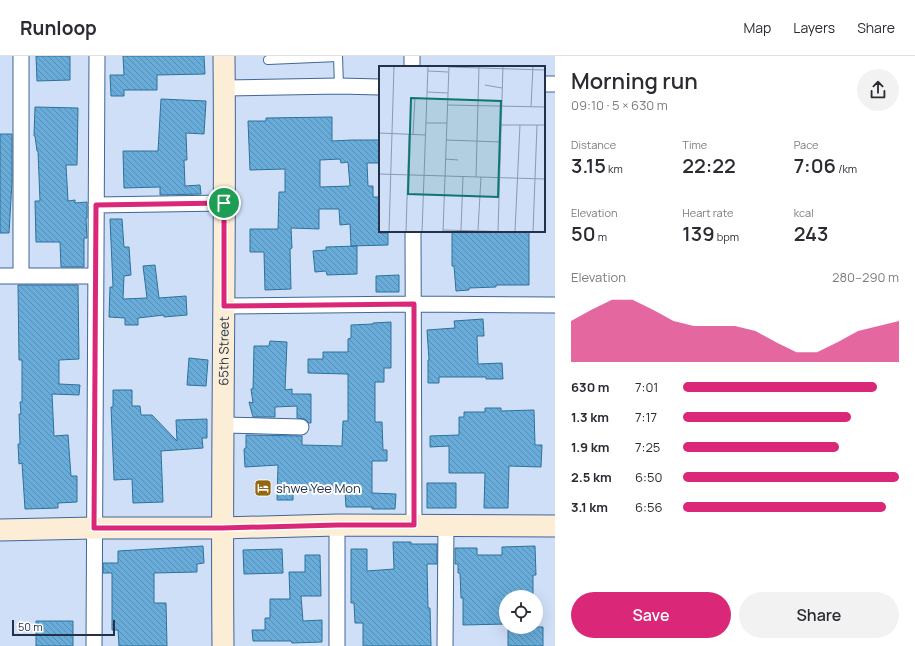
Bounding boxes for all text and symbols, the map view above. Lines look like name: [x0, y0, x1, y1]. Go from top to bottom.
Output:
text: Runloop: [20, 15, 97, 41]
text: Map: [743, 18, 771, 37]
text: Layers: [793, 18, 835, 37]
text: Share: [857, 18, 895, 37]
inset map: [379, 66, 545, 232]
text: Morning run: [571, 66, 698, 96]
button: share: [857, 69, 899, 111]
text: 09:10 · 5 × 630 m: [571, 96, 668, 114]
text: Distance: [571, 137, 616, 152]
text: Time: [682, 137, 707, 152]
text: Pace: [794, 137, 819, 152]
text: 3.15: [571, 152, 606, 179]
text: 22:22: [682, 152, 736, 179]
text: 7:06: [794, 152, 836, 179]
text: km: [606, 161, 623, 176]
text: /km: [836, 161, 857, 176]
pin: [207, 186, 241, 220]
icon: arrive: [213, 192, 235, 214]
text: Elevation: [571, 205, 617, 220]
text: Heart rate: [682, 205, 733, 220]
text: kcal: [794, 205, 814, 220]
text: 50: [571, 220, 596, 247]
text: 139: [682, 220, 715, 247]
text: 243: [794, 220, 829, 247]
text: m: [596, 229, 607, 244]
text: bpm: [715, 229, 739, 244]
text: Elevation: [571, 268, 626, 286]
text: 280–290 m: [832, 268, 899, 286]
street label: 65th Street: [214, 316, 233, 386]
text: 630 m: [571, 378, 609, 396]
text: 7:01: [635, 378, 658, 396]
text: 1.3 km: [571, 408, 609, 426]
text: 7:17: [635, 408, 657, 426]
text: 1.9 km: [571, 438, 609, 456]
text: 7:25: [635, 438, 660, 456]
text: 2.5 km: [571, 468, 612, 486]
text: 6:50: [635, 468, 662, 486]
hotel icon: shwe Yee Mon: [253, 478, 273, 498]
place label: shwe Yee Mon: [276, 479, 361, 497]
text: 3.1 km: [571, 498, 608, 516]
text: 6:56: [635, 498, 663, 516]
map controls: [499, 590, 543, 634]
button: locate: [499, 590, 543, 634]
button: Save: [571, 592, 731, 638]
button: Share: [739, 592, 899, 638]
scale bar: [12, 618, 115, 637]
text: 50 m: [18, 619, 43, 634]

